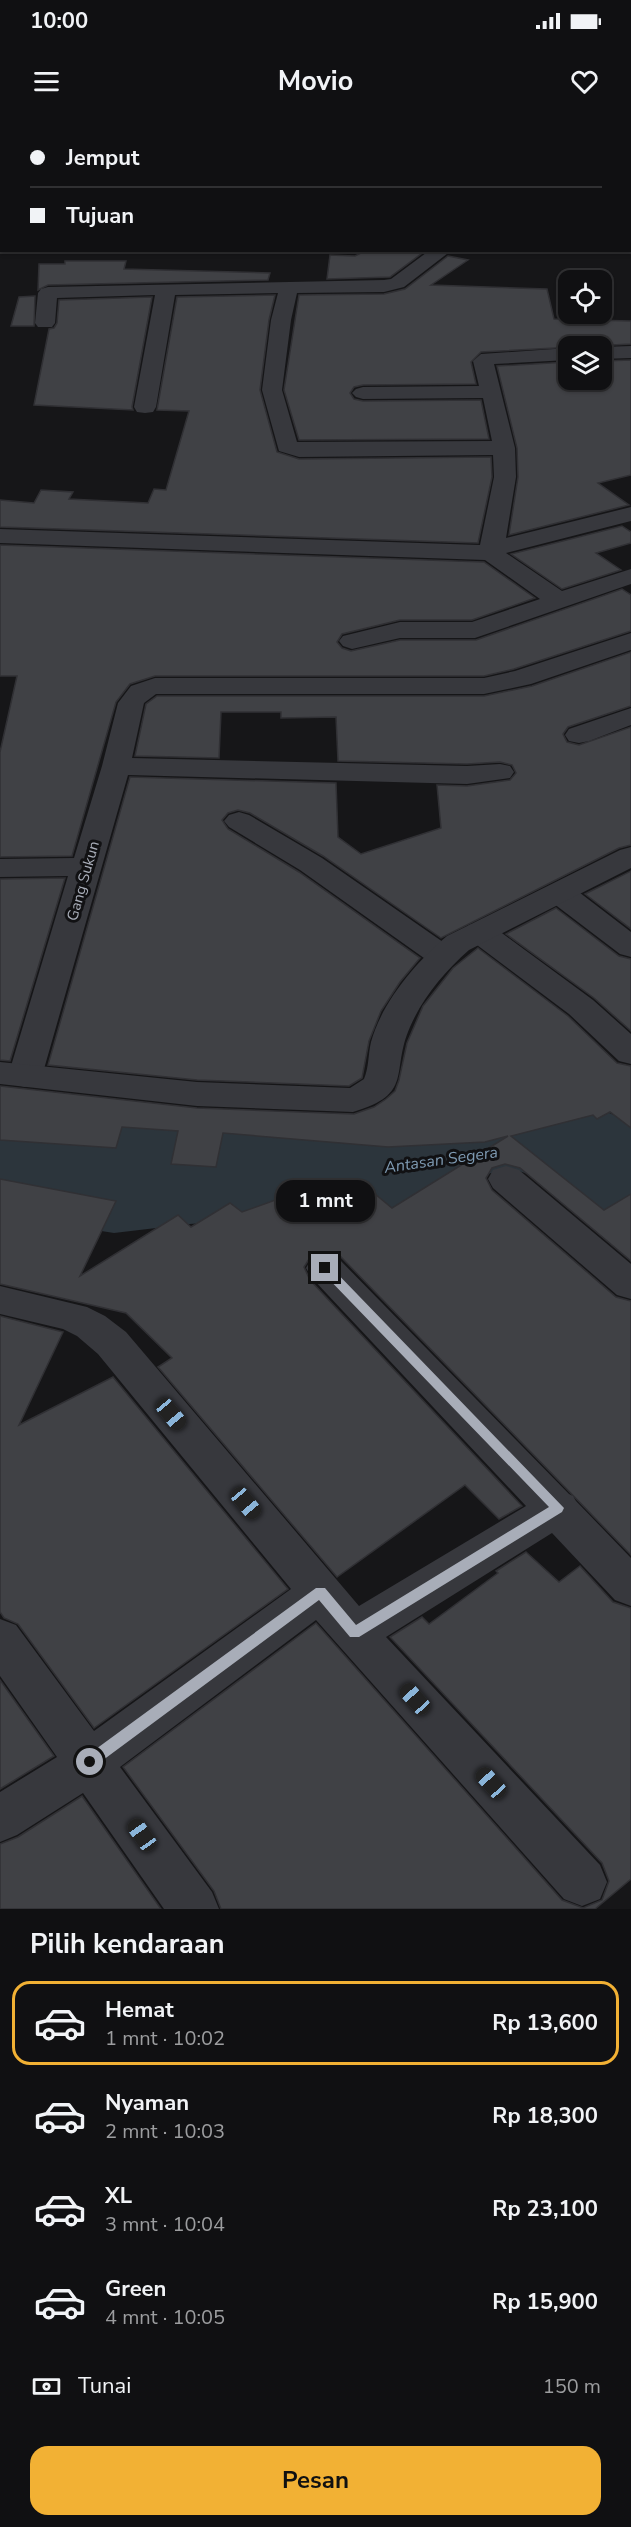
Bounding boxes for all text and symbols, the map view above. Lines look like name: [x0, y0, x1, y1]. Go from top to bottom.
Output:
text: 10:00: [30, 6, 88, 36]
text: Movio: [278, 63, 353, 100]
icon: menu: [30, 65, 63, 98]
icon: heart: [568, 65, 601, 98]
text: Jemput: [66, 143, 139, 173]
text: Tujuan: [66, 201, 134, 231]
map controls: [558, 270, 612, 390]
button: locate: [558, 270, 612, 324]
button: layers: [558, 336, 612, 390]
street label: Gang Sukun: [62, 839, 104, 923]
water label: Antasan Segera: [382, 1141, 499, 1179]
callout: 1 mnt: [276, 1181, 374, 1223]
text: 1 mnt: [298, 1187, 353, 1214]
route end: [311, 1254, 338, 1281]
car: [153, 1394, 189, 1434]
car: [228, 1483, 264, 1523]
car: [396, 1680, 434, 1718]
route start: [76, 1748, 103, 1775]
car: [472, 1764, 510, 1802]
car: [124, 1815, 160, 1855]
text: Pilih kendaraan: [30, 1926, 224, 1963]
text: Hemat: [105, 1995, 174, 2025]
icon: car: [33, 1996, 87, 2050]
text: Rp 13,600: [492, 2008, 598, 2038]
text: 1 mnt · 10:02: [105, 2025, 225, 2052]
text: Nyaman: [105, 2088, 189, 2118]
icon: car: [33, 2089, 87, 2143]
text: Rp 18,300: [492, 2101, 598, 2131]
text: 2 mnt · 10:03: [105, 2118, 225, 2145]
text: XL: [105, 2181, 132, 2211]
icon: car: [33, 2182, 87, 2236]
text: Rp 23,100: [492, 2194, 598, 2224]
text: 3 mnt · 10:04: [105, 2211, 225, 2238]
text: Green: [105, 2274, 166, 2304]
icon: car: [33, 2275, 87, 2329]
text: Rp 15,900: [492, 2287, 598, 2317]
text: 4 mnt · 10:05: [105, 2304, 225, 2331]
icon: cash: [30, 2370, 63, 2403]
text: Tunai: [78, 2371, 131, 2401]
text: 150 m: [543, 2373, 601, 2400]
button: Pesan: [30, 2446, 601, 2515]

